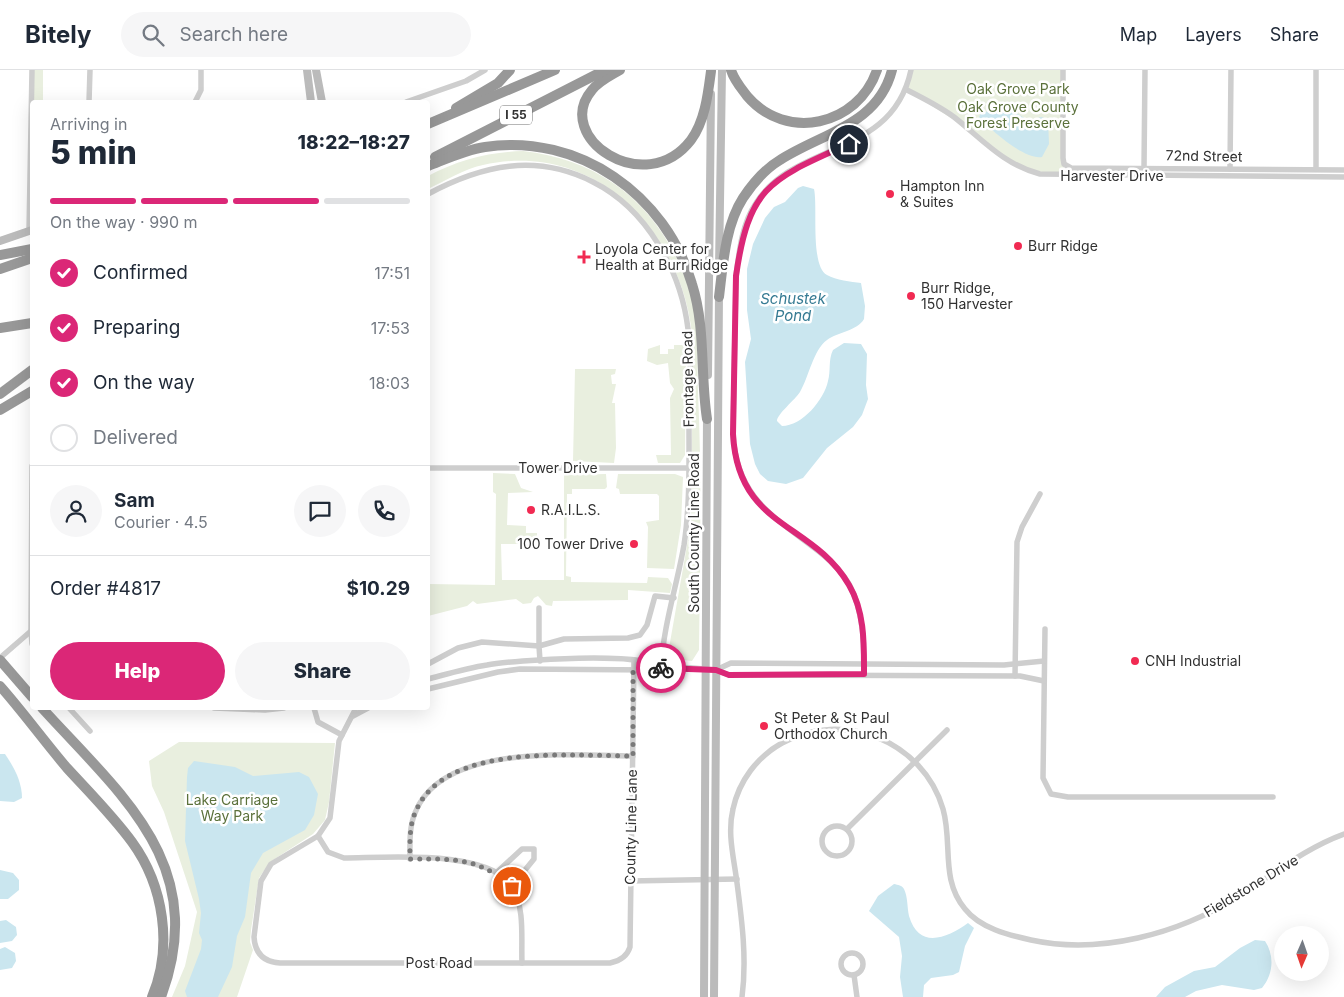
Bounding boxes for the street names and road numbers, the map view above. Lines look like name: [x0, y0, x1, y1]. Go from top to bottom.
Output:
road number: I 55: [500, 106, 532, 124]
street label: 72nd Street: [1165, 146, 1243, 165]
street label: Harvester Drive: [1060, 167, 1164, 184]
street label: Frontage Road: [678, 331, 697, 427]
street label: South County Line Road: [685, 453, 702, 613]
street label: Tower Drive: [518, 459, 598, 476]
street label: County Line Lane: [621, 769, 640, 885]
street label: Fieldstone Drive: [1200, 851, 1301, 920]
street label: Post Road: [406, 954, 472, 971]

